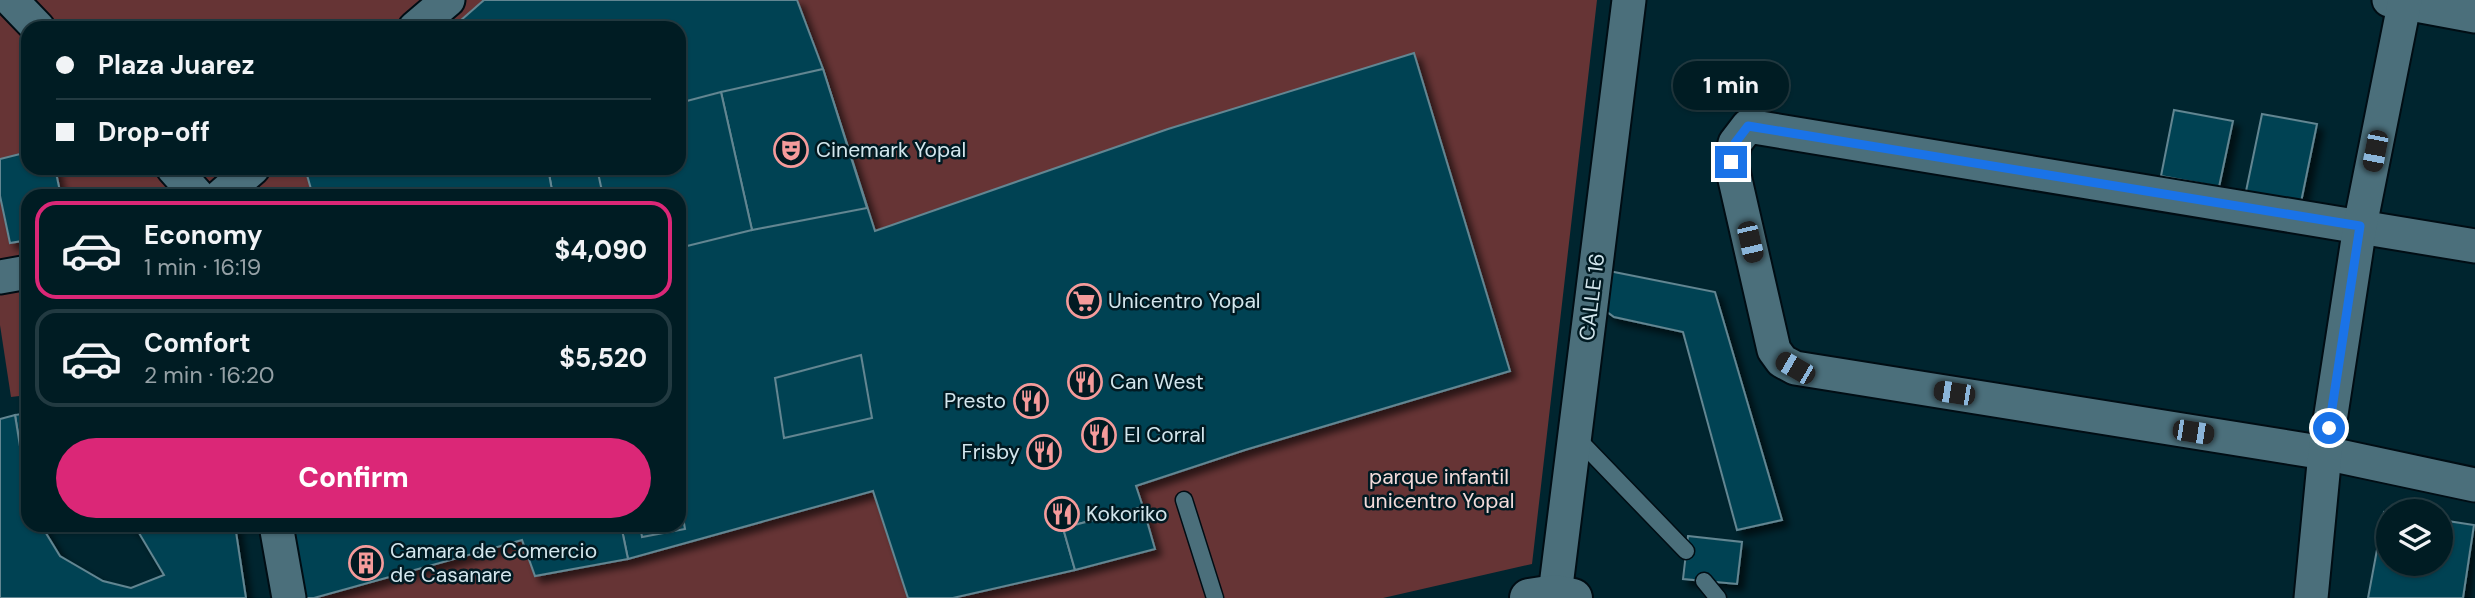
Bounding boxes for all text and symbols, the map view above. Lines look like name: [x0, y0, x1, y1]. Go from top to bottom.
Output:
text: Plaza Juarez: [98, 48, 254, 82]
callout: 1 min: [1673, 60, 1789, 110]
text: 1 min: [1703, 70, 1759, 100]
text: Drop-off: [98, 115, 210, 149]
car: [2361, 128, 2390, 174]
theatre icon: Cinemark Yopal: [772, 131, 810, 169]
place label: Cinemark Yopal: [816, 136, 966, 164]
route end: [1715, 146, 1747, 178]
text: Economy: [144, 218, 262, 252]
icon: car: [60, 219, 123, 282]
car: [1736, 219, 1765, 265]
text: $4,090: [554, 233, 647, 267]
text: 1 min · 16:19: [144, 252, 261, 282]
street label: CALLE 16: [1573, 252, 1611, 342]
supermarket icon: Unicentro Yopal: [1065, 282, 1103, 320]
place label: Unicentro Yopal: [1108, 287, 1261, 315]
text: Comfort: [144, 326, 250, 360]
icon: car: [60, 327, 123, 390]
text: $5,520: [559, 341, 647, 375]
car: [1772, 348, 1819, 388]
text: 2 min · 16:20: [144, 360, 274, 390]
restaurant icon: Can West: [1066, 363, 1104, 401]
place label: Can West: [1110, 368, 1204, 396]
car: [1932, 379, 1977, 407]
restaurant icon: Presto: [1012, 382, 1050, 420]
place label: Presto: [944, 387, 1006, 415]
route start: [2313, 412, 2345, 444]
restaurant icon: El Corral: [1080, 416, 1118, 454]
car: [2171, 418, 2216, 446]
place label: El Corral: [1124, 421, 1205, 449]
restaurant icon: Frisby: [1025, 433, 1063, 471]
button: Confirm: [56, 438, 651, 518]
place label: Frisby: [961, 438, 1020, 466]
park label: parque infantil unicentro Yopal: [1364, 463, 1514, 515]
restaurant icon: Kokoriko: [1043, 495, 1081, 533]
map controls: [2376, 499, 2453, 576]
button: layers: [2376, 499, 2453, 576]
place label: Kokoriko: [1086, 500, 1167, 528]
place label: Camara de Comercio de Casanare: [390, 537, 597, 589]
building icon: Camara de Comercio de Casanare: [347, 544, 385, 582]

